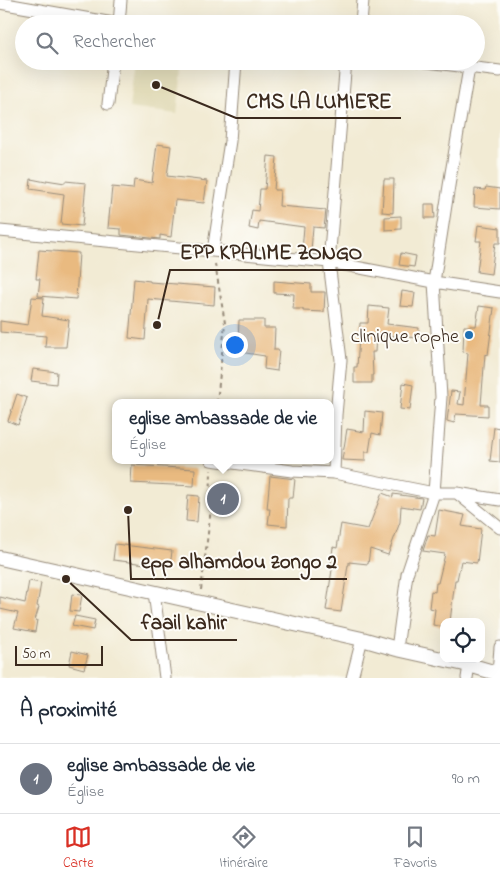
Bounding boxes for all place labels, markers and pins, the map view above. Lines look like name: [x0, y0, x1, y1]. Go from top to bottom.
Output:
callout: CMS LA LUMIERE: [236, 82, 401, 118]
callout: EPP KPALIME ZONGO: [170, 234, 372, 270]
place label: clinique rophe: [351, 323, 459, 352]
marker: clinique rophe: [463, 329, 475, 341]
pin: 1: [207, 480, 239, 518]
callout: epp alhamdou zongo 2: [131, 543, 347, 579]
callout: faail kahir: [131, 604, 237, 640]

